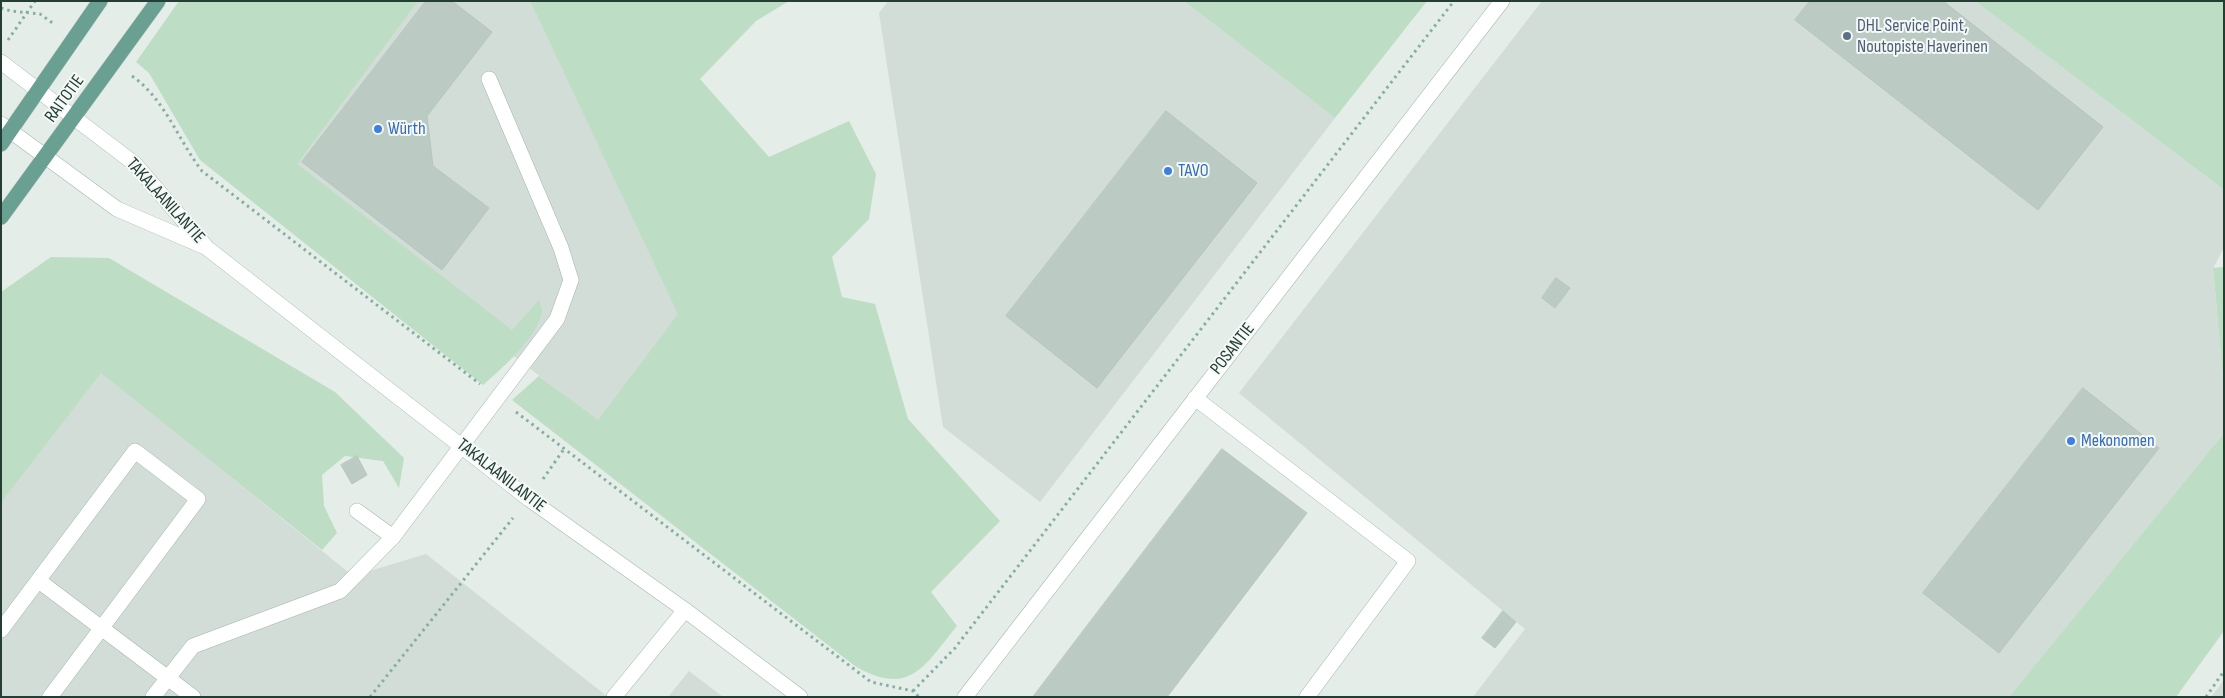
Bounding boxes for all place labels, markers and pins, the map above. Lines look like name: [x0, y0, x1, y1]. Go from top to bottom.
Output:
place label: DHL Service Point, Noutopiste Haverinen: [1857, 15, 1988, 58]
marker: DHL Service Point, Noutopiste Haverinen: [1841, 30, 1853, 42]
place label: Würth: [388, 118, 426, 140]
marker: Würth: [372, 123, 384, 135]
place label: TAVO: [1178, 160, 1209, 182]
marker: TAVO: [1162, 165, 1174, 177]
place label: Mekonomen: [2081, 430, 2155, 452]
marker: Mekonomen: [2065, 435, 2077, 447]

